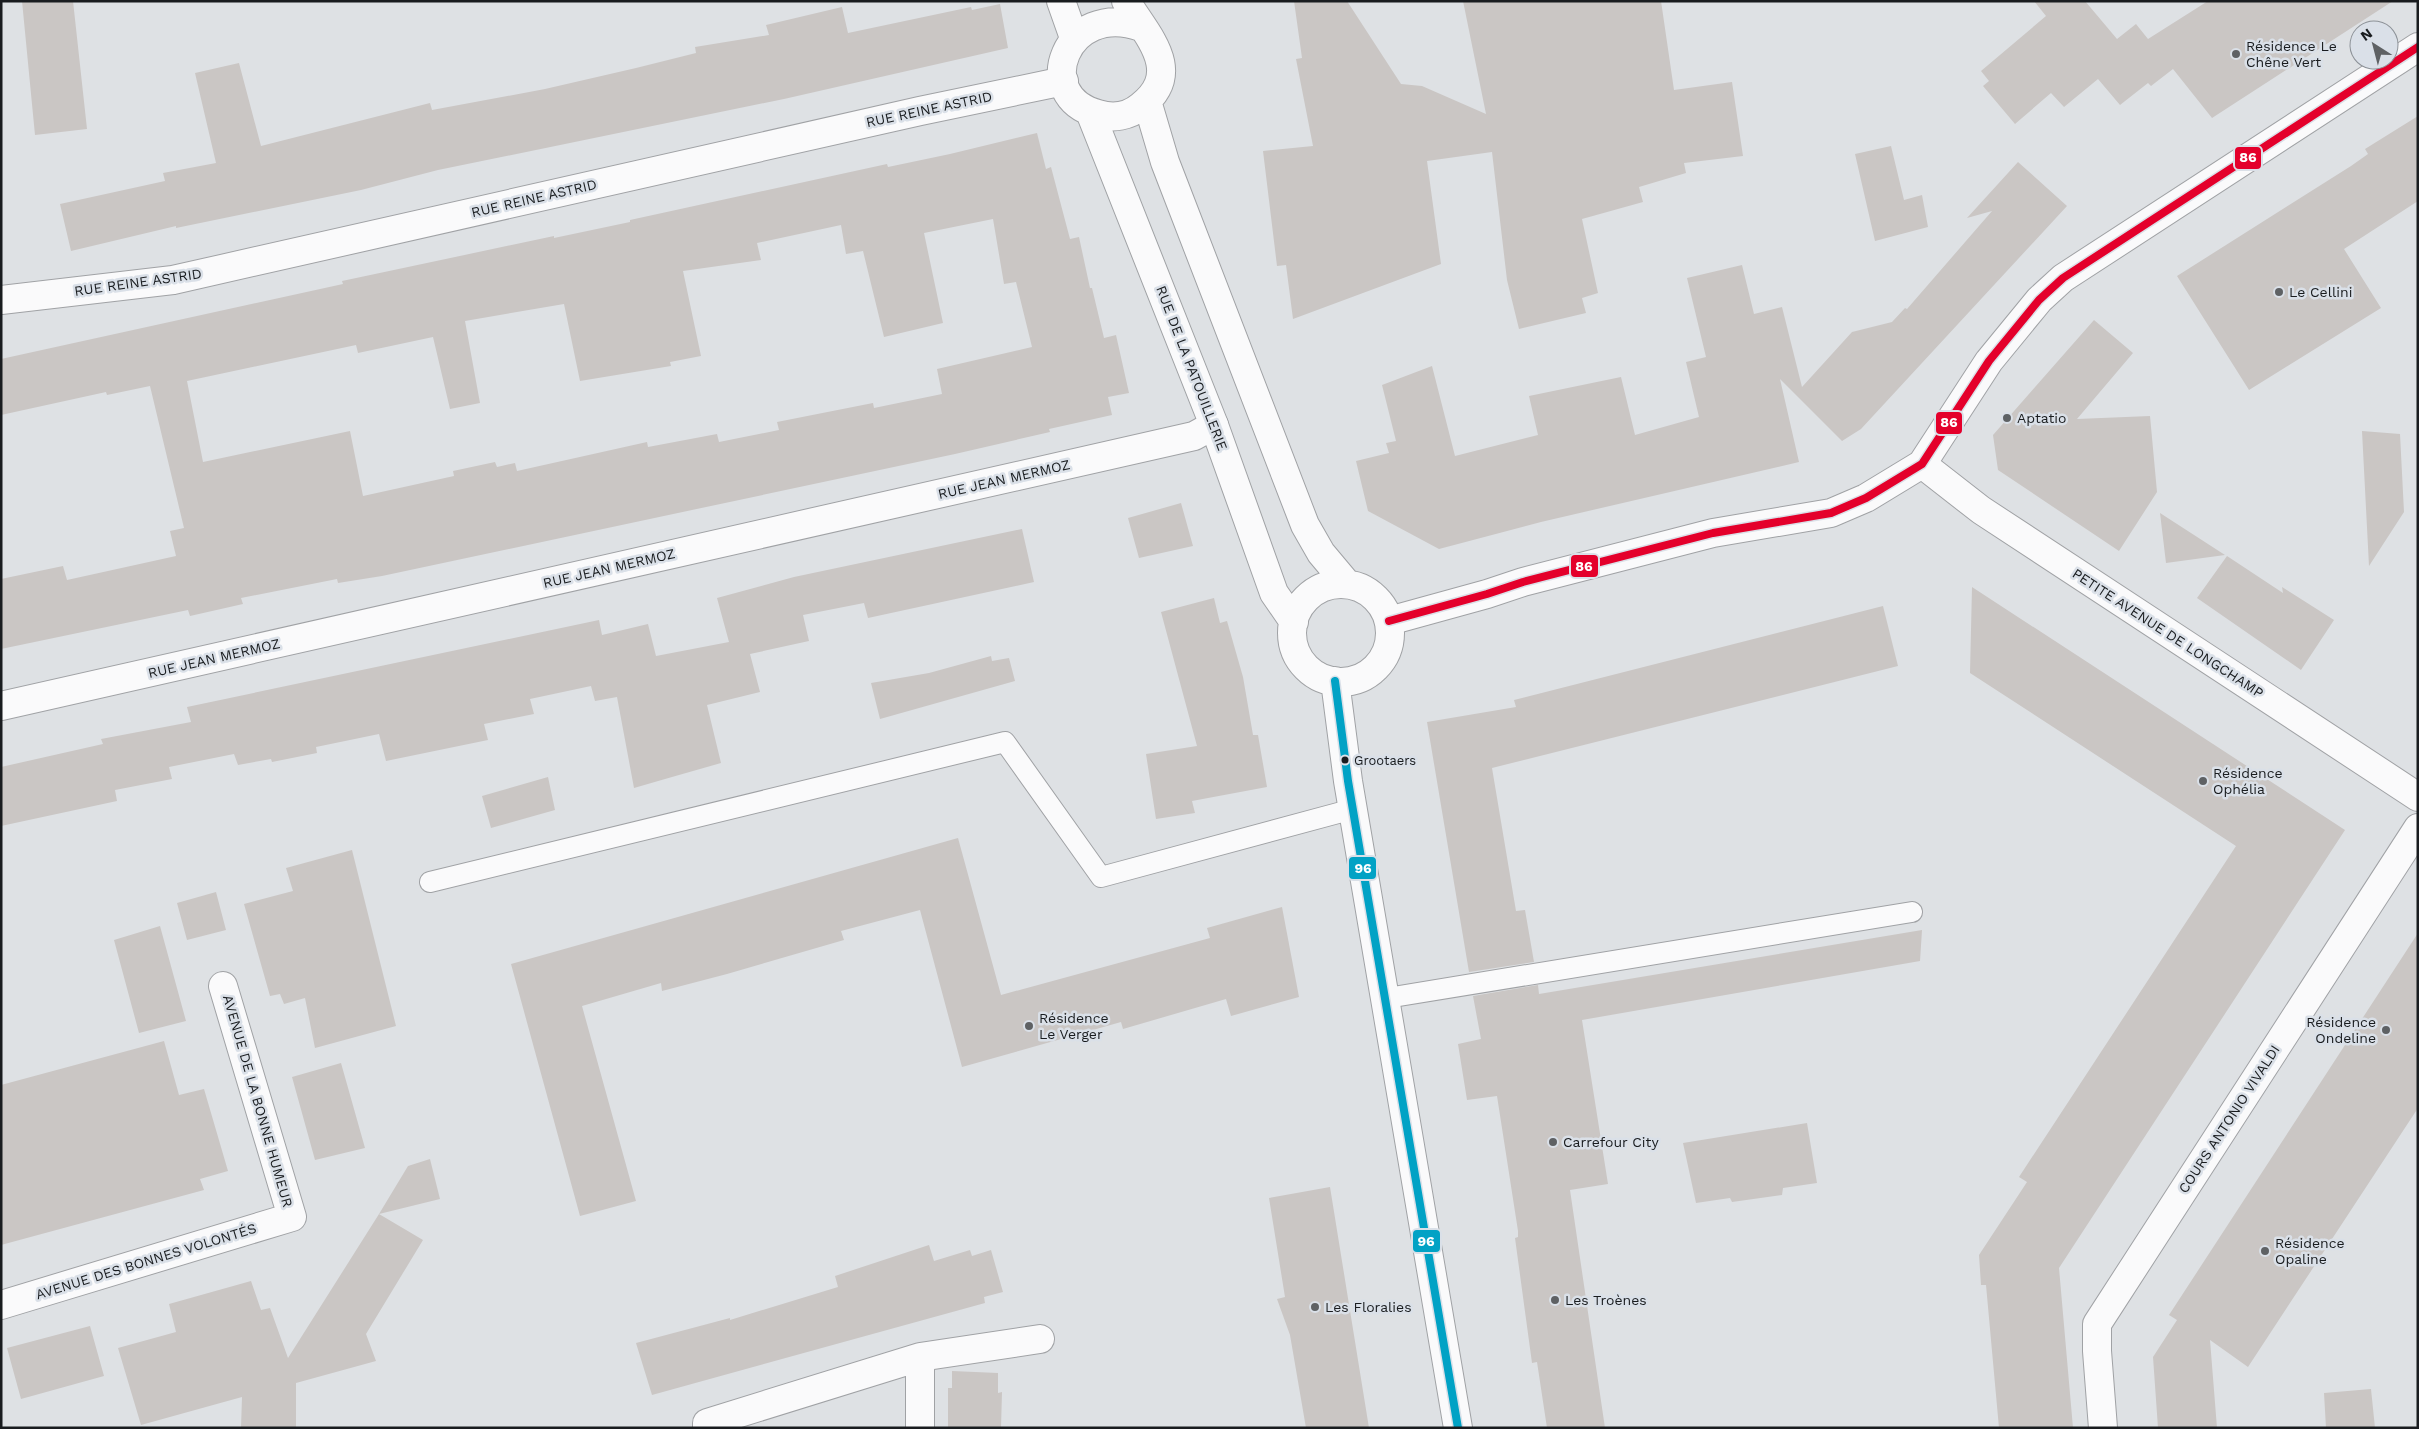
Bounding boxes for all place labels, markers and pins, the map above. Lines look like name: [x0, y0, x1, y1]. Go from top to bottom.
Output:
place label: Résidence Le Chêne Vert: [2246, 38, 2337, 70]
marker: Résidence Le Chêne Vert: [2230, 48, 2242, 60]
place label: Le Cellini: [2289, 284, 2352, 300]
marker: Le Cellini: [2273, 286, 2285, 298]
place label: Aptatio: [2017, 410, 2066, 426]
marker: Aptatio: [2001, 412, 2013, 424]
place label: Grootaers: [1354, 753, 1416, 768]
marker: Grootaers: [1340, 755, 1350, 765]
place label: Résidence Ophélia: [2213, 765, 2283, 797]
marker: Résidence Ophélia: [2197, 775, 2209, 787]
place label: Résidence Le Verger: [1039, 1010, 1109, 1042]
place label: Résidence Ondeline: [2306, 1014, 2376, 1046]
marker: Résidence Le Verger: [1023, 1020, 1035, 1032]
marker: Résidence Ondeline: [2380, 1024, 2392, 1036]
place label: Carrefour City: [1563, 1134, 1659, 1150]
marker: Carrefour City: [1547, 1136, 1559, 1148]
place label: Résidence Opaline: [2275, 1235, 2345, 1267]
marker: Résidence Opaline: [2259, 1245, 2271, 1257]
place label: Les Troènes: [1565, 1292, 1647, 1308]
marker: Les Troènes: [1549, 1294, 1561, 1306]
place label: Les Floralies: [1325, 1299, 1412, 1315]
marker: Les Floralies: [1309, 1301, 1321, 1313]

